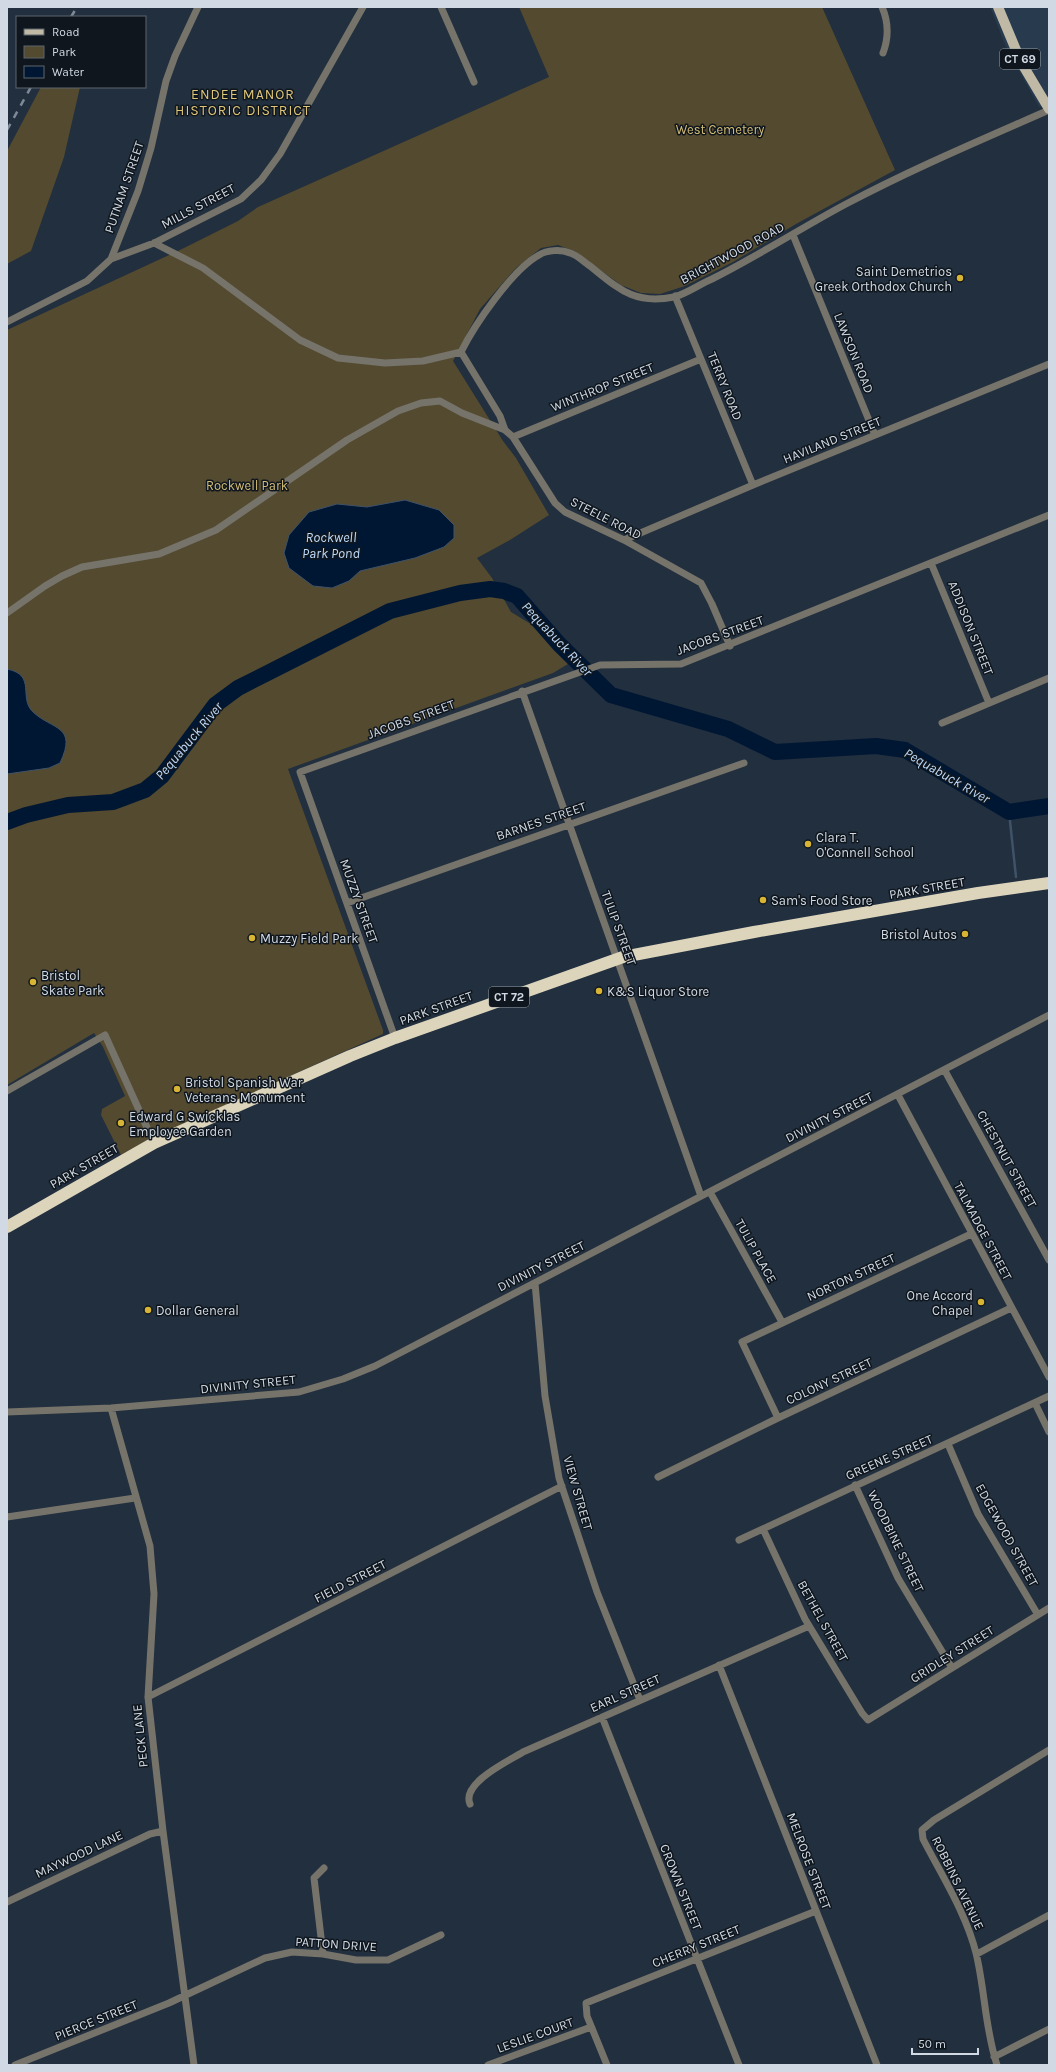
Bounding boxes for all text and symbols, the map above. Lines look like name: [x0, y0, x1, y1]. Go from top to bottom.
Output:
legend: [16, 16, 146, 88]
text: Road: [52, 25, 80, 39]
text: Park: [52, 45, 77, 59]
road number: CT 69: [1000, 49, 1040, 69]
text: Water: [52, 65, 85, 79]
district label: ENDEE MANOR HISTORIC DISTRICT: [175, 86, 311, 119]
park label: West Cemetery: [676, 122, 764, 137]
street label: PUTNAM STREET: [101, 139, 147, 235]
street label: MILLS STREET: [159, 180, 238, 232]
street label: BRIGHTWOOD ROAD: [677, 219, 787, 287]
place label: Saint Demetrios Greek Orthodox Church: [815, 264, 952, 294]
marker: Saint Demetrios Greek Orthodox Church: [955, 273, 965, 283]
street label: LAWSON ROAD: [831, 311, 877, 395]
street label: TERRY ROAD: [704, 350, 746, 422]
street label: WINTHROP STREET: [548, 359, 656, 414]
street label: HAVILAND STREET: [781, 413, 884, 466]
park label: Rockwell Park: [206, 478, 288, 493]
street label: STEELE ROAD: [568, 494, 644, 542]
water label: Rockwell Park Pond: [302, 529, 360, 562]
street label: ADDISON STREET: [945, 579, 997, 678]
water label: Pequabuck River: [518, 598, 597, 681]
street label: JACOBS STREET: [674, 612, 766, 658]
street label: JACOBS STREET: [365, 696, 457, 742]
water label: Pequabuck River: [152, 698, 227, 783]
water label: Pequabuck River: [901, 745, 994, 808]
street label: BARNES STREET: [494, 798, 588, 843]
place label: Clara T. O'Connell School: [816, 830, 914, 860]
marker: Clara T. O'Connell School: [803, 839, 813, 849]
street label: MUZZY STREET: [337, 857, 381, 946]
street label: PARK STREET: [888, 874, 966, 902]
street label: TULIP STREET: [599, 889, 640, 968]
place label: Sam's Food Store: [771, 893, 873, 908]
marker: Sam's Food Store: [758, 895, 768, 905]
place label: Bristol Autos: [881, 927, 957, 942]
marker: Bristol Autos: [960, 929, 970, 939]
place label: Muzzy Field Park: [260, 931, 359, 946]
marker: Muzzy Field Park: [247, 933, 257, 943]
place label: Bristol Skate Park: [41, 968, 104, 998]
marker: Bristol Skate Park: [28, 977, 38, 987]
place label: K&S Liquor Store: [607, 984, 710, 1000]
marker: K&S Liquor Store: [594, 986, 604, 996]
road number: CT 72: [489, 987, 529, 1007]
street label: PARK STREET: [397, 988, 475, 1028]
place label: Bristol Spanish War Veterans Monument: [185, 1075, 305, 1105]
marker: Bristol Spanish War Veterans Monument: [172, 1084, 182, 1094]
street label: DIVINITY STREET: [783, 1088, 876, 1145]
street label: CHESTNUT STREET: [974, 1108, 1040, 1211]
place label: Edward G Swicklas Employee Garden: [129, 1109, 241, 1139]
marker: Edward G Swicklas Employee Garden: [116, 1118, 126, 1128]
street label: PARK STREET: [47, 1140, 121, 1192]
street label: TALMADGE STREET: [951, 1179, 1015, 1283]
street label: TULIP PLACE: [732, 1216, 780, 1286]
street label: DIVINITY STREET: [495, 1237, 588, 1294]
street label: NORTON STREET: [805, 1250, 898, 1304]
place label: One Accord Chapel: [907, 1288, 973, 1318]
marker: One Accord Chapel: [976, 1297, 986, 1307]
place label: Dollar General: [156, 1303, 239, 1318]
marker: Dollar General: [143, 1305, 153, 1315]
street label: COLONY STREET: [784, 1354, 875, 1408]
street label: DIVINITY STREET: [200, 1371, 297, 1396]
street label: GREENE STREET: [843, 1431, 935, 1483]
street label: VIEW STREET: [560, 1454, 596, 1532]
street label: EDGEWOOD STREET: [973, 1481, 1042, 1589]
street label: WOODBINE STREET: [865, 1488, 927, 1595]
street label: FIELD STREET: [311, 1556, 389, 1606]
street label: BETHEL STREET: [795, 1578, 852, 1665]
street label: GRIDLEY STREET: [907, 1622, 997, 1686]
street label: EARL STREET: [588, 1671, 663, 1715]
street label: PECK LANE: [129, 1704, 151, 1768]
street label: MELROSE STREET: [784, 1810, 835, 1912]
street label: MAYWOOD LANE: [33, 1827, 125, 1881]
street label: ROBBINS AVENUE: [929, 1834, 987, 1932]
street label: CROWN STREET: [657, 1842, 705, 1933]
street label: CHERRY STREET: [650, 1921, 743, 1970]
street label: PATTON DRIVE: [295, 1934, 377, 1954]
street label: PIERCE STREET: [52, 1996, 140, 2043]
street label: LESLIE COURT: [495, 2014, 576, 2056]
scale bar: [912, 2030, 978, 2056]
text: 50 m: [918, 2037, 946, 2051]

